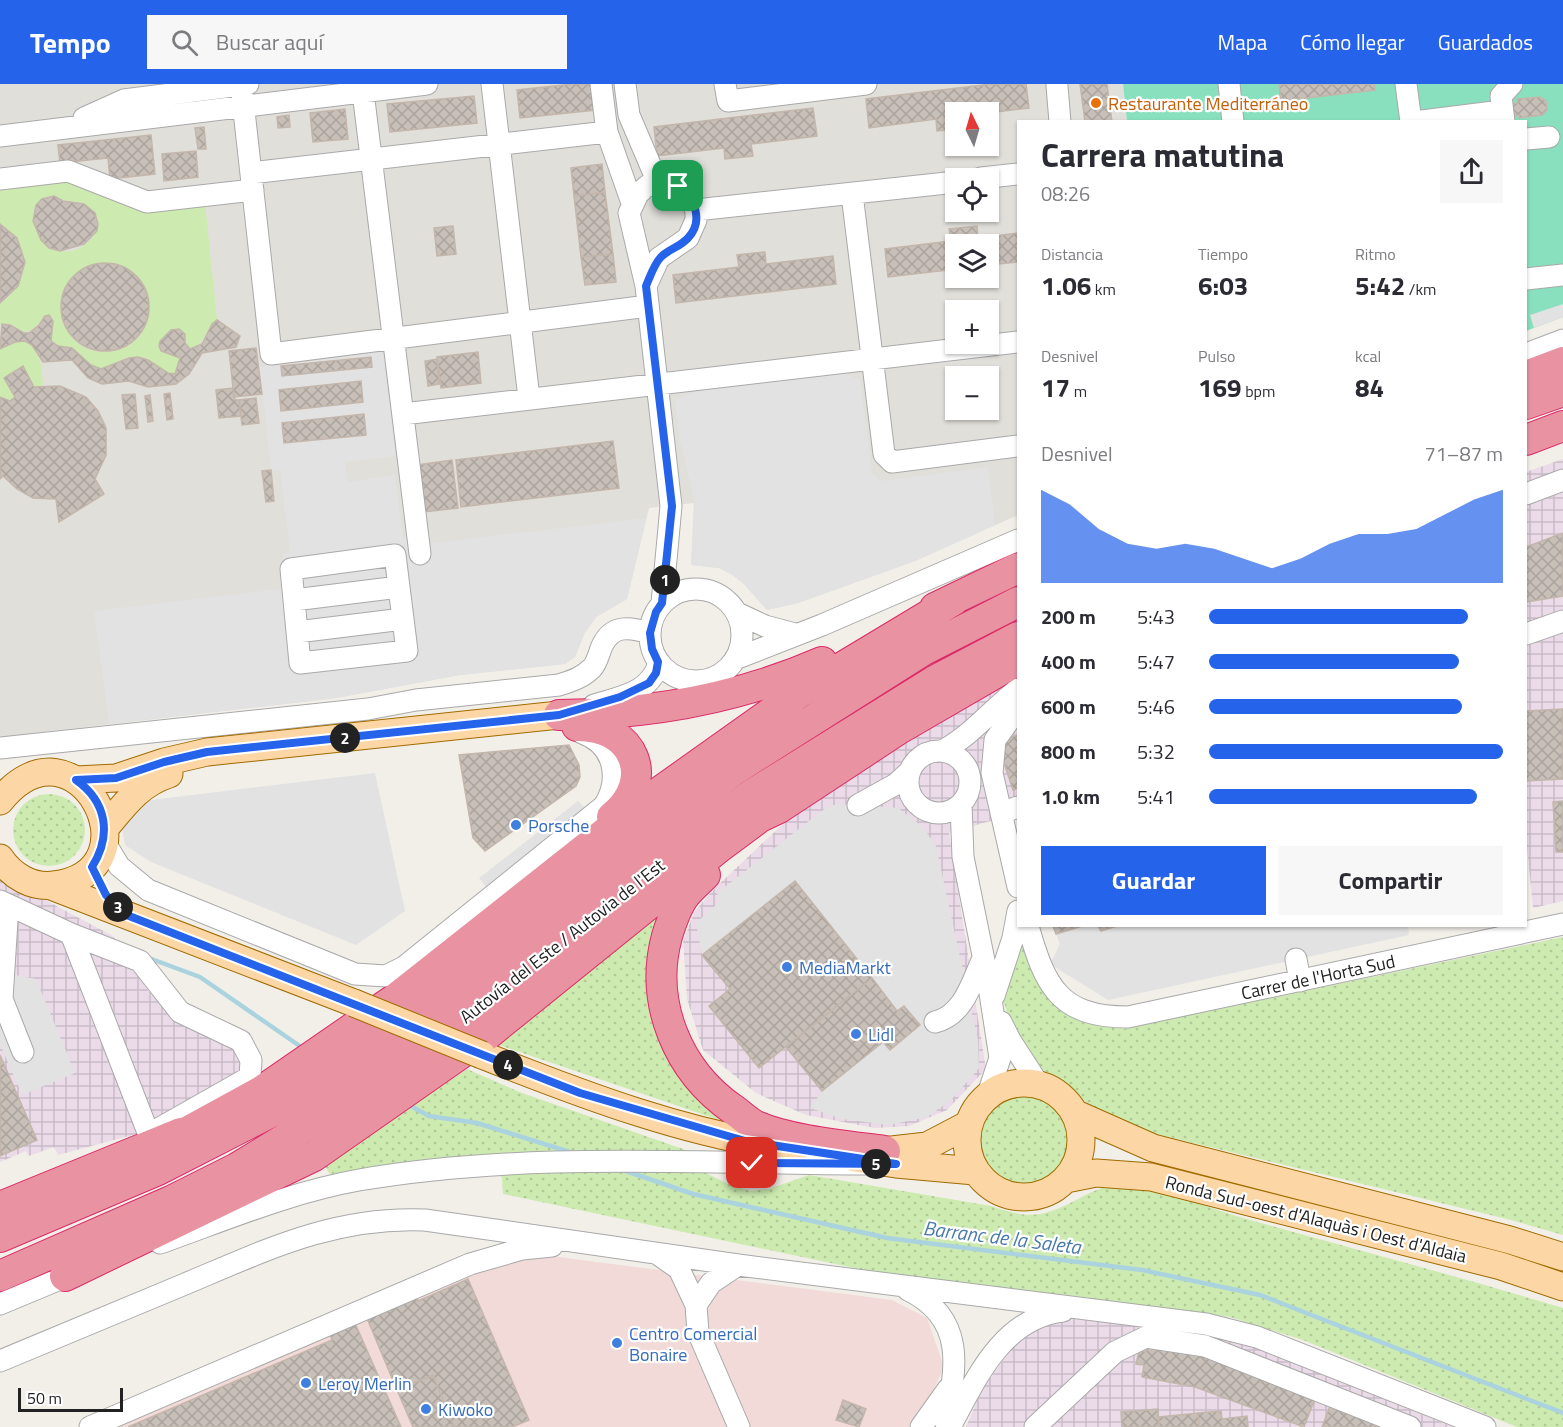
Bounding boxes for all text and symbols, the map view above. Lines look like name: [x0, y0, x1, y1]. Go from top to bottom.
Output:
search box: [147, 15, 567, 69]
text: Tempo: [30, 21, 111, 64]
text: Buscar aquí: [216, 25, 323, 59]
icon: search: [168, 26, 201, 59]
text: Mapa: [1218, 26, 1267, 58]
text: Cómo llegar: [1300, 26, 1405, 58]
text: Guardados: [1438, 26, 1533, 58]
place label: Restaurante Mediterráneo: [1108, 90, 1308, 117]
marker: Restaurante Mediterráneo: [1089, 96, 1103, 110]
north arrow: [945, 102, 999, 156]
map controls: [945, 102, 999, 420]
text: Carrera matutina: [1041, 130, 1284, 180]
button: share: [1440, 140, 1503, 203]
pin: [652, 160, 703, 211]
button: locate: [945, 168, 999, 222]
icon: arrive: [661, 169, 694, 202]
text: 08:26: [1041, 178, 1090, 209]
button: layers: [945, 234, 999, 288]
text: Distancia: [1041, 242, 1103, 266]
text: Tiempo: [1198, 242, 1248, 266]
text: Ritmo: [1355, 242, 1396, 266]
text: 1.06: [1041, 266, 1091, 305]
text: 6:03: [1198, 266, 1248, 305]
text: 5:42: [1355, 266, 1405, 305]
text: km: [1091, 277, 1116, 301]
text: /km: [1405, 277, 1437, 301]
button: +: [945, 300, 999, 354]
text: Desnivel: [1041, 344, 1098, 368]
text: Pulso: [1198, 344, 1236, 368]
text: kcal: [1355, 344, 1381, 368]
button: −: [945, 366, 999, 420]
text: 17: [1041, 368, 1070, 407]
text: 169: [1198, 368, 1242, 407]
text: 84: [1355, 368, 1384, 407]
text: m: [1070, 379, 1087, 403]
text: bpm: [1242, 379, 1275, 403]
text: Desnivel: [1041, 438, 1113, 469]
text: 71–87 m: [1424, 438, 1503, 469]
pin: 1: [650, 565, 680, 595]
text: 1: [661, 568, 669, 592]
text: 200 m: [1041, 601, 1096, 632]
text: 5:43: [1137, 601, 1175, 632]
text: 400 m: [1041, 646, 1096, 677]
text: 5:47: [1137, 646, 1175, 677]
text: 600 m: [1041, 691, 1096, 722]
text: 5:46: [1137, 691, 1175, 722]
pin: 2: [330, 723, 360, 753]
text: 2: [341, 726, 349, 750]
text: 800 m: [1041, 736, 1096, 767]
text: 5:32: [1137, 736, 1175, 767]
text: 1.0 km: [1041, 781, 1100, 812]
text: 5:41: [1137, 781, 1175, 812]
place label: Porsche: [528, 812, 589, 839]
marker: Porsche: [509, 818, 523, 832]
button: Guardar: [1041, 846, 1266, 915]
button: Compartir: [1278, 846, 1503, 915]
street label: Autovía del Este / Autovia de l'Est: [454, 852, 671, 1030]
pin: 3: [103, 892, 133, 922]
text: 3: [114, 895, 122, 919]
street label: Carrer de l'Horta Sud: [1239, 947, 1397, 1007]
place label: MediaMarkt: [799, 954, 892, 981]
marker: MediaMarkt: [780, 960, 794, 974]
place label: Lidl: [868, 1021, 894, 1048]
marker: Lidl: [849, 1027, 863, 1041]
pin: 4: [493, 1050, 523, 1080]
text: 4: [504, 1053, 512, 1077]
pin: [726, 1137, 777, 1188]
icon: check: [735, 1146, 768, 1179]
pin: 5: [861, 1149, 891, 1179]
text: 5: [872, 1152, 880, 1176]
street label: Ronda Sud-oest d'Alaquàs i Oest d'Aldaia: [1162, 1168, 1470, 1270]
water label: Barranc de la Saleta: [921, 1212, 1084, 1262]
place label: Centro Comercial Bonaire: [629, 1320, 757, 1368]
marker: Centro Comercial Bonaire: [610, 1336, 624, 1350]
place label: Leroy Merlin: [318, 1370, 412, 1397]
marker: Leroy Merlin: [299, 1376, 313, 1390]
scale bar: [18, 1385, 123, 1412]
text: 50 m: [27, 1386, 62, 1410]
place label: Kiwoko: [438, 1396, 493, 1423]
marker: Kiwoko: [419, 1402, 433, 1416]

